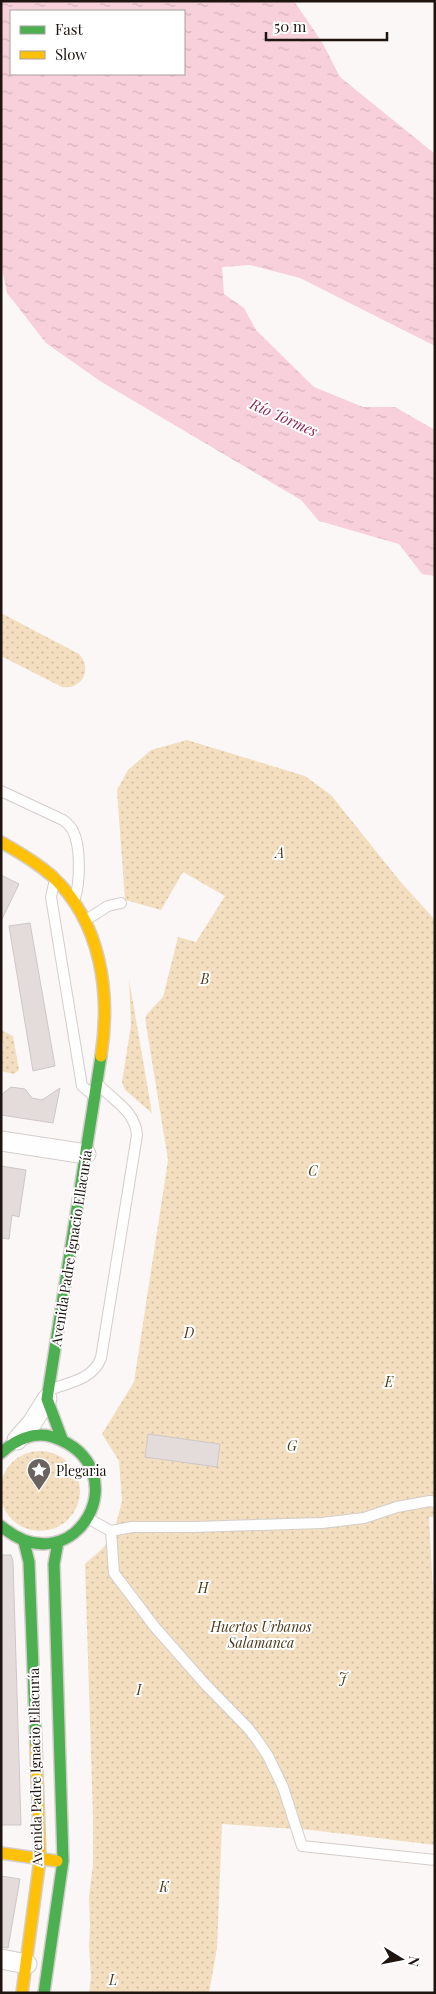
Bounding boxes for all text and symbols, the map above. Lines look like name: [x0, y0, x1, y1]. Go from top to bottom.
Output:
legend: [10, 10, 185, 75]
scale bar: [266, 10, 387, 42]
text: 50 m: [274, 16, 307, 36]
text: Fast: [55, 19, 84, 39]
text: Slow: [55, 44, 87, 64]
water label: Río Tormes: [246, 393, 321, 441]
park label: A: [274, 843, 284, 862]
park label: B: [200, 969, 210, 988]
street label: Avenida Padre Ignacio Ellacuría: [46, 1149, 96, 1348]
park label: C: [308, 1161, 318, 1180]
park label: D: [183, 1323, 194, 1342]
park label: E: [384, 1372, 394, 1391]
park label: G: [287, 1436, 298, 1455]
place icon: Plegaria: [26, 1457, 52, 1491]
place label: Plegaria: [56, 1461, 107, 1480]
park label: H: [197, 1578, 210, 1597]
park label: Huertos Urbanos Salamanca: [210, 1617, 312, 1652]
street label: Avenida Padre Ignacio Ellacuría: [24, 1668, 46, 1867]
park label: J: [339, 1668, 350, 1687]
park label: I: [136, 1680, 143, 1699]
park label: K: [158, 1877, 169, 1896]
north arrow: [376, 1934, 426, 1984]
text: N: [404, 1955, 425, 1968]
park label: L: [108, 1970, 117, 1989]

